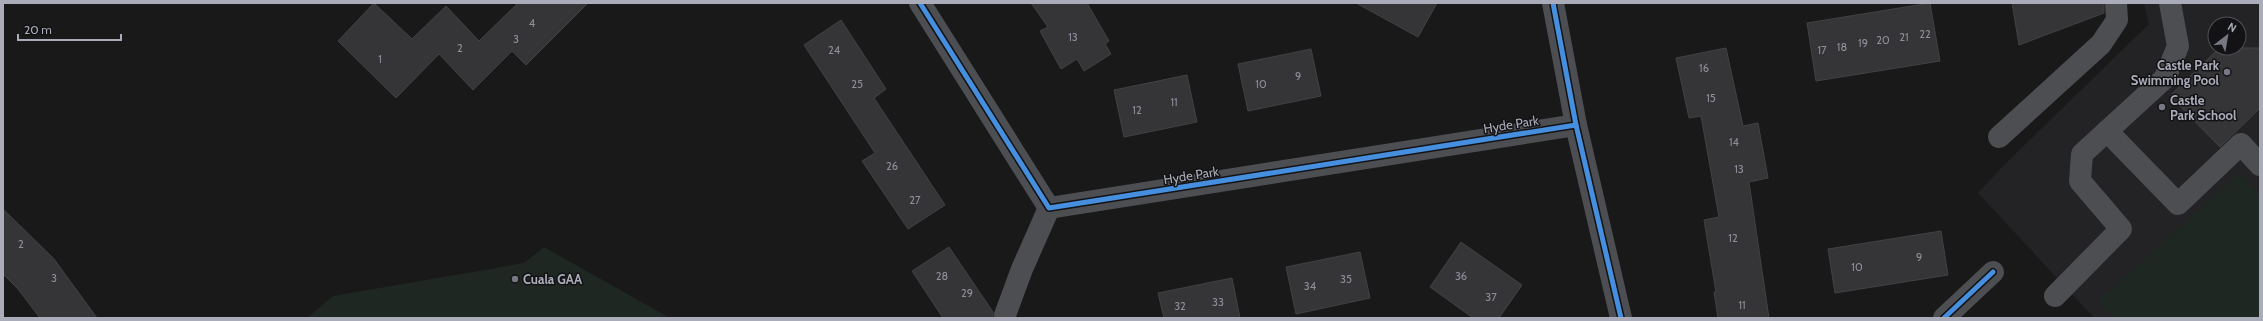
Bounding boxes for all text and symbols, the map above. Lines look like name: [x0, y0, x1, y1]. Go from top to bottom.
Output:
scale bar: [18, 16, 121, 42]
house number: 4: [529, 16, 536, 30]
north arrow: [2207, 16, 2247, 56]
text: N: [2225, 19, 2239, 35]
text: 20 m: [24, 22, 52, 37]
house number: 22: [1919, 27, 1931, 41]
house number: 13: [1068, 30, 1078, 44]
house number: 21: [1899, 30, 1909, 44]
house number: 3: [513, 32, 519, 46]
house number: 20: [1876, 33, 1890, 47]
house number: 19: [1858, 36, 1868, 50]
house number: 18: [1837, 40, 1847, 54]
house number: 2: [457, 41, 463, 55]
house number: 24: [828, 43, 841, 57]
house number: 17: [1817, 43, 1827, 57]
house number: 1: [378, 52, 382, 66]
place label: Castle Park Swimming Pool: [2131, 57, 2220, 88]
house number: 16: [1699, 61, 1709, 75]
marker: Castle Park Swimming Pool: [2222, 67, 2232, 77]
house number: 9: [1295, 69, 1301, 83]
house number: 25: [851, 77, 863, 91]
house number: 10: [1255, 77, 1267, 91]
house number: 15: [1706, 91, 1716, 105]
place label: Castle Park School: [2170, 92, 2237, 123]
house number: 11: [1170, 95, 1178, 109]
marker: Castle Park School: [2157, 102, 2167, 112]
house number: 12: [1132, 103, 1142, 117]
street label: Hyde Park: [1482, 112, 1540, 136]
house number: 14: [1729, 135, 1740, 149]
house number: 26: [886, 159, 898, 173]
house number: 13: [1734, 162, 1744, 176]
street label: Hyde Park: [1162, 163, 1220, 187]
house number: 27: [909, 193, 921, 207]
house number: 12: [1728, 231, 1738, 245]
house number: 2: [18, 237, 24, 251]
house number: 9: [1916, 250, 1922, 264]
house number: 10: [1851, 260, 1863, 274]
house number: 28: [936, 269, 948, 283]
house number: 36: [1455, 269, 1467, 283]
house number: 3: [51, 271, 57, 285]
place label: Cuala GAA: [523, 271, 583, 287]
house number: 35: [1340, 272, 1352, 286]
marker: Cuala GAA: [510, 274, 520, 284]
house number: 34: [1304, 279, 1317, 293]
house number: 29: [961, 286, 973, 300]
house number: 37: [1485, 290, 1497, 304]
house number: 33: [1212, 295, 1224, 309]
house number: 11: [1738, 298, 1746, 312]
house number: 32: [1174, 299, 1186, 313]

